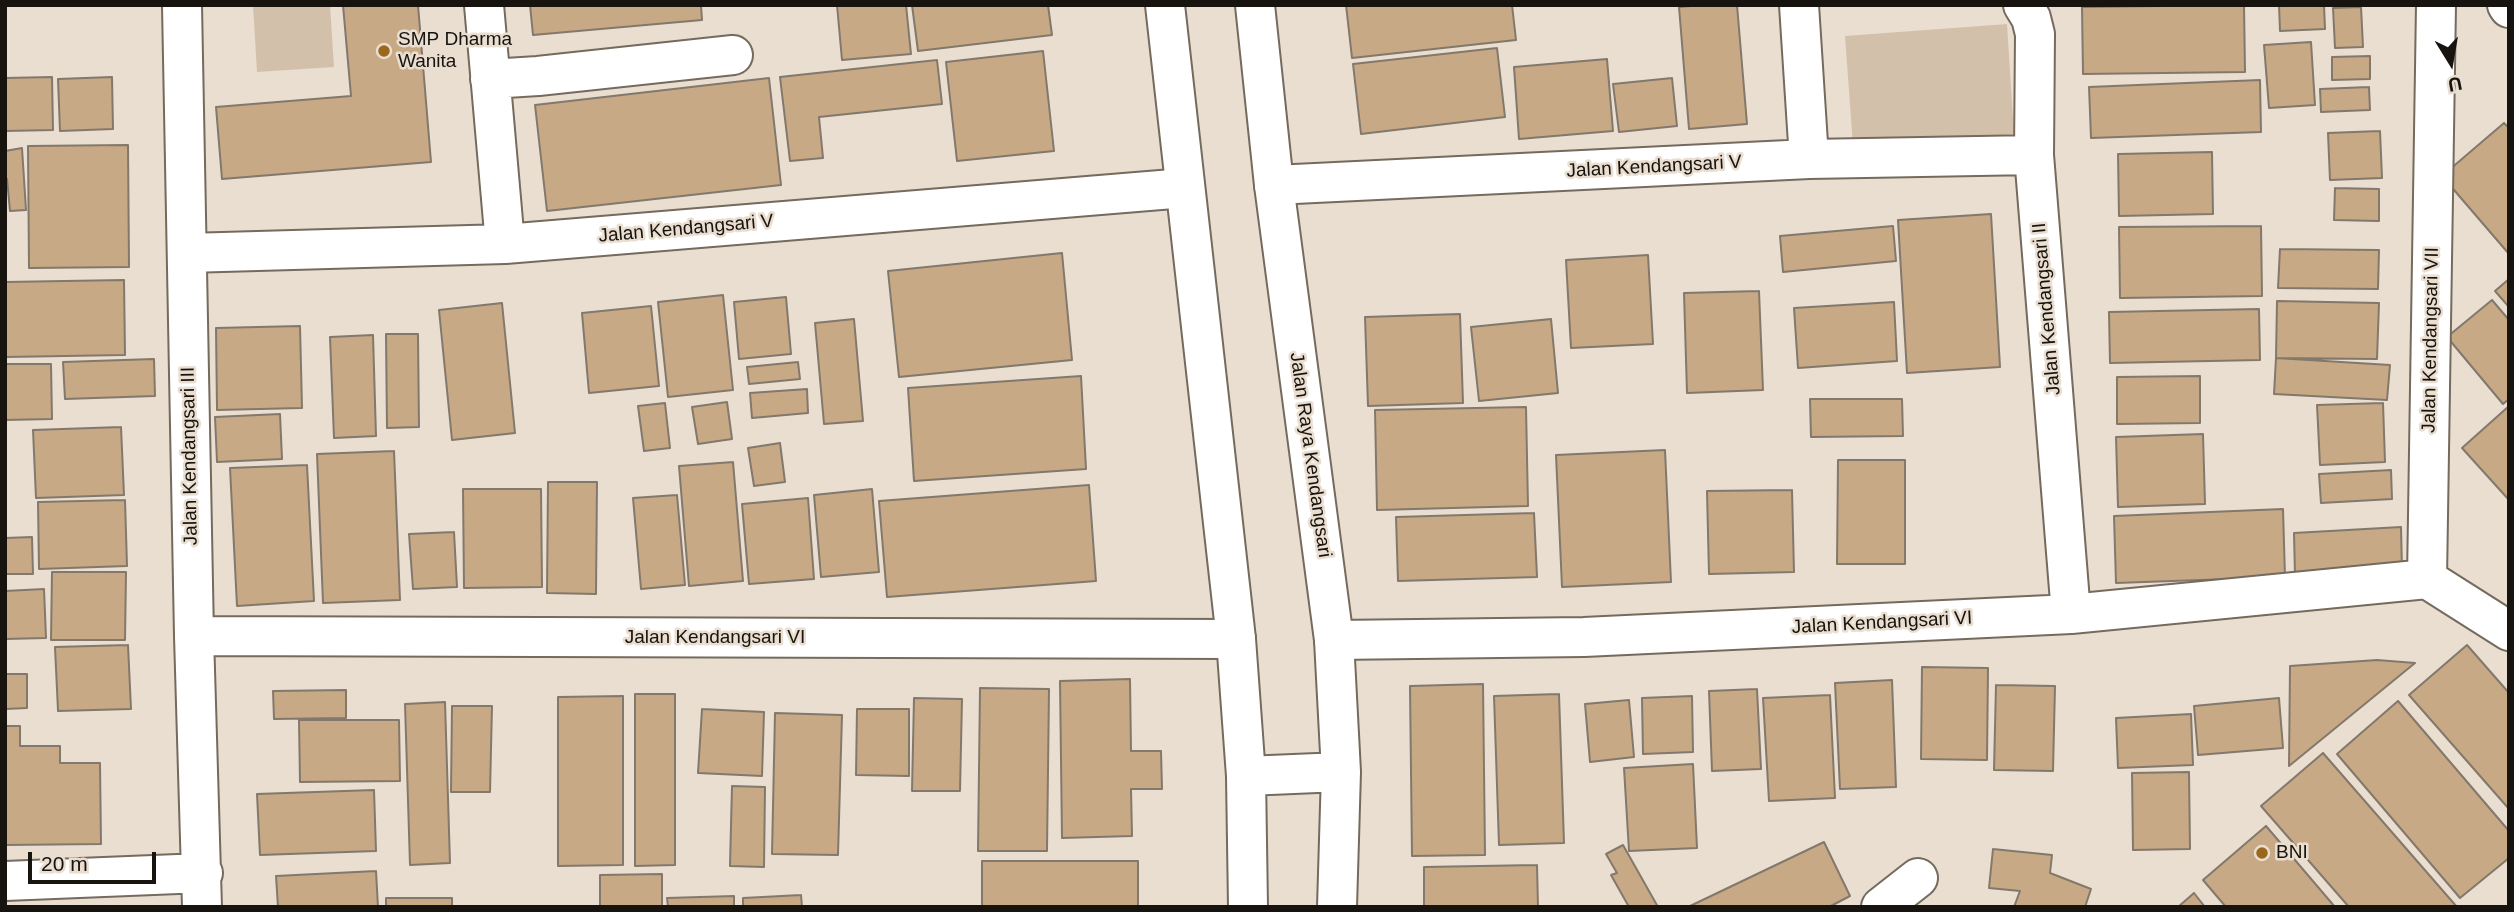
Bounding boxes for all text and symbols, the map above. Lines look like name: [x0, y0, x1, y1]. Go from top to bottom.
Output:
north arrow: [2416, 28, 2486, 98]
place label: SMP Dharma Wanita: [398, 29, 512, 73]
marker: SMP Dharma Wanita: [376, 43, 392, 59]
text: U: [2446, 72, 2464, 96]
street label: Jalan Kendangsari V: [1566, 151, 1742, 183]
street label: Jalan Kendangsari V: [598, 210, 774, 248]
street label: Jalan Kendangsari II: [2028, 222, 2066, 396]
street label: Jalan Kendangsari VII: [2418, 247, 2444, 433]
street label: Jalan Raya Kendangsari: [1284, 351, 1336, 559]
street label: Jalan Kendangsari III: [177, 367, 203, 545]
street label: Jalan Kendangsari VI: [1791, 607, 1973, 639]
street label: Jalan Kendangsari VI: [625, 627, 805, 649]
scale bar: [32, 838, 159, 882]
place label: BNI: [2276, 842, 2308, 864]
marker: BNI: [2254, 845, 2270, 861]
text: 20 m: [41, 852, 88, 875]

